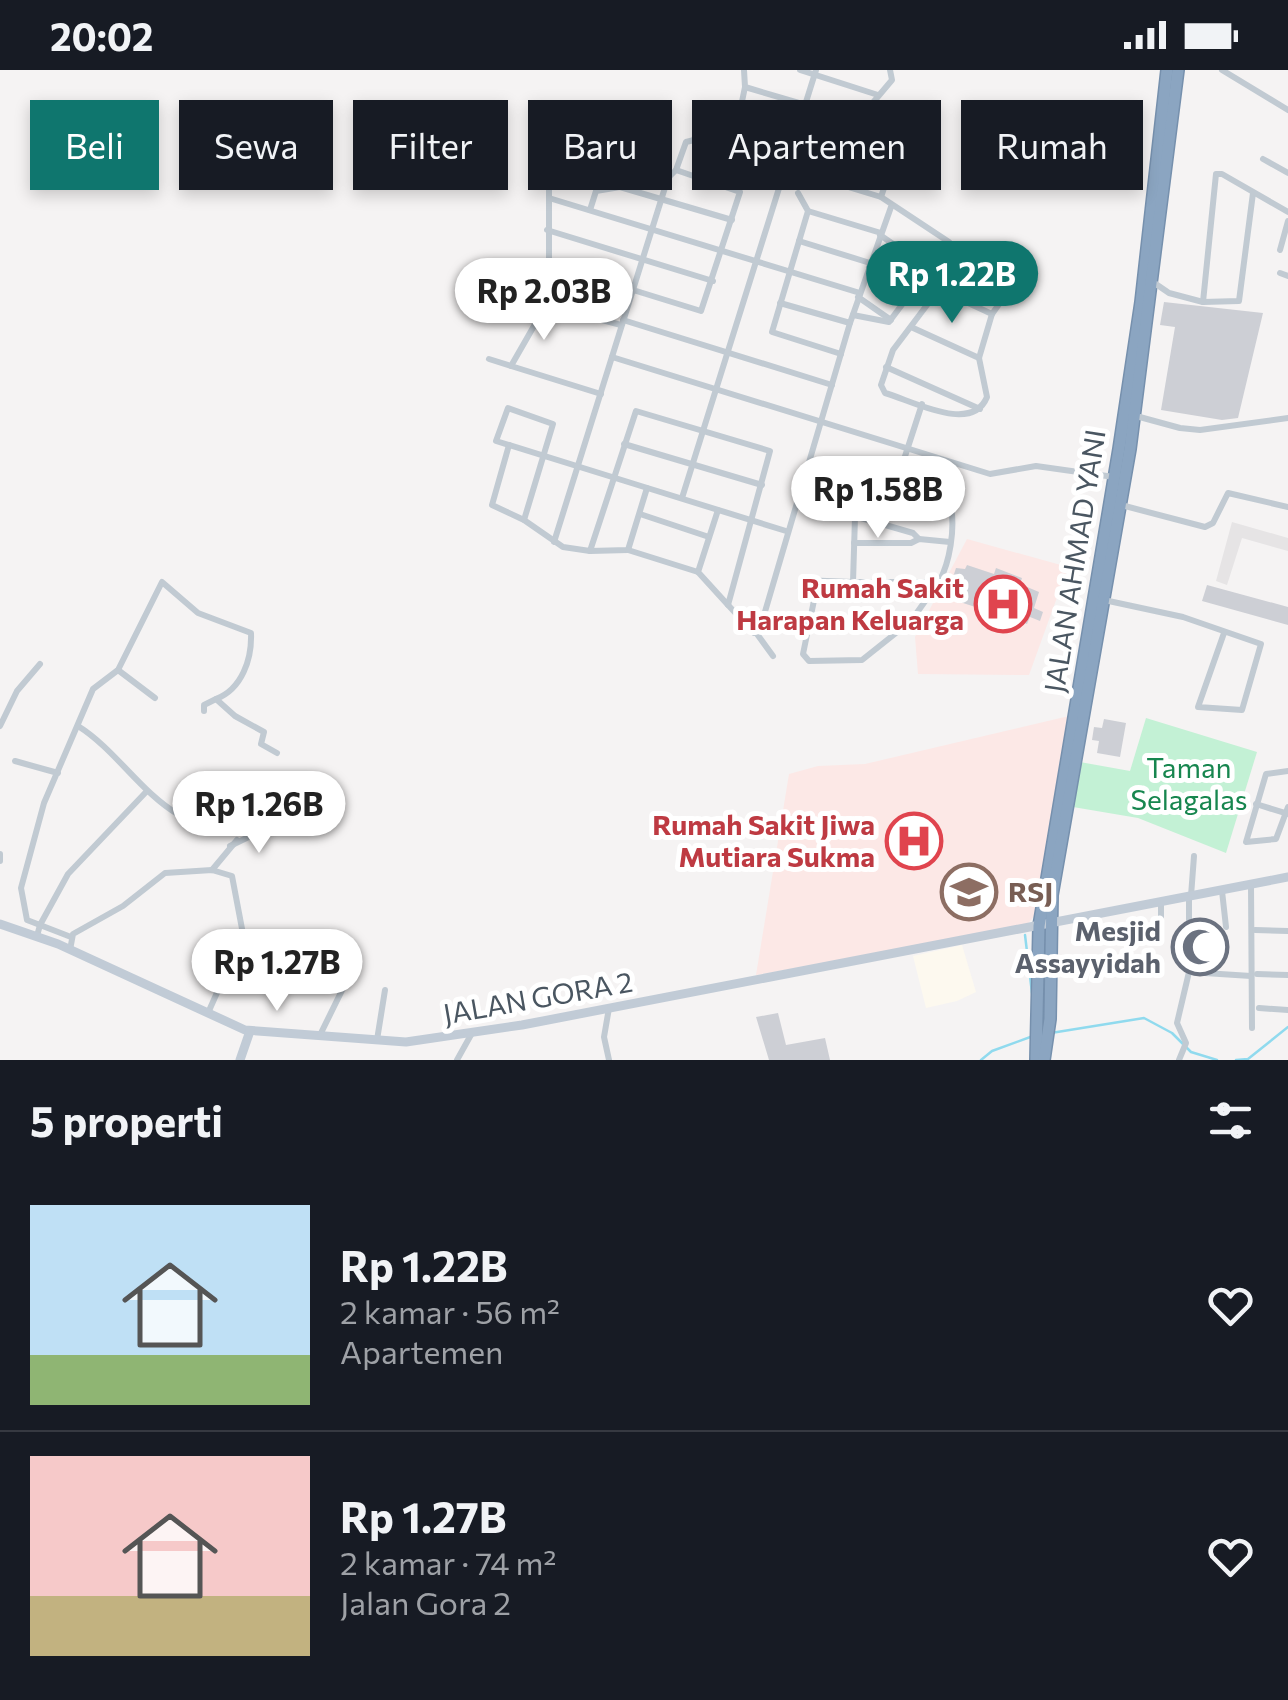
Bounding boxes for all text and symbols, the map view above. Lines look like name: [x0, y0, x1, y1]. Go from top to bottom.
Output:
text: 20:02: [50, 12, 153, 59]
chip: Beli: [30, 100, 159, 190]
chip: Sewa: [179, 100, 333, 190]
chip: Filter: [353, 100, 508, 190]
chip: Baru: [528, 100, 672, 190]
chip: Apartemen: [692, 100, 941, 190]
chip: Rumah: [961, 100, 1143, 190]
pin: Rp 1.22B: [849, 241, 1055, 326]
text: Rp 1.22B: [888, 253, 1016, 293]
pin: Rp 2.03B: [441, 258, 647, 343]
text: Rp 2.03B: [477, 270, 611, 310]
street label: JALAN AHMAD YANI: [1036, 427, 1112, 695]
pin: Rp 1.58B: [775, 456, 981, 541]
text: Rp 1.58B: [813, 468, 943, 508]
place label: Rumah Sakit Harapan Keluarga: [736, 570, 964, 636]
hospital icon: Rumah Sakit Harapan Keluarga: [973, 574, 1033, 634]
park label: Taman Selagalas: [1130, 750, 1248, 816]
pin: Rp 1.26B: [156, 771, 362, 856]
text: Rp 1.26B: [194, 783, 324, 823]
place label: Rumah Sakit Jiwa Mutiara Sukma: [652, 807, 875, 873]
hospital icon: Rumah Sakit Jiwa Mutiara Sukma: [884, 811, 944, 871]
school or university icon: RSJ: [939, 862, 999, 922]
place label: RSJ: [1008, 874, 1053, 908]
place label: Mesjid Assayyidah: [1015, 913, 1161, 979]
mosque icon: Mesjid Assayyidah: [1170, 917, 1230, 977]
pin: Rp 1.27B: [174, 929, 380, 1014]
text: Rp 1.27B: [214, 941, 340, 981]
street label: JALAN GORA 2: [440, 964, 635, 1030]
icon: filters: [1203, 1093, 1258, 1148]
text: 5 properti: [30, 1094, 223, 1146]
text: Rp 1.22B: [340, 1239, 508, 1291]
icon: home: [110, 1245, 230, 1365]
icon: heart: [1203, 1278, 1258, 1333]
text: 2 kamar · 56 m²: [340, 1291, 560, 1331]
text: Apartemen: [340, 1331, 503, 1371]
text: Rp 1.27B: [340, 1490, 507, 1542]
icon: home: [110, 1496, 230, 1616]
icon: heart: [1203, 1529, 1258, 1584]
text: 2 kamar · 74 m²: [340, 1542, 556, 1582]
text: Jalan Gora 2: [340, 1582, 511, 1622]

